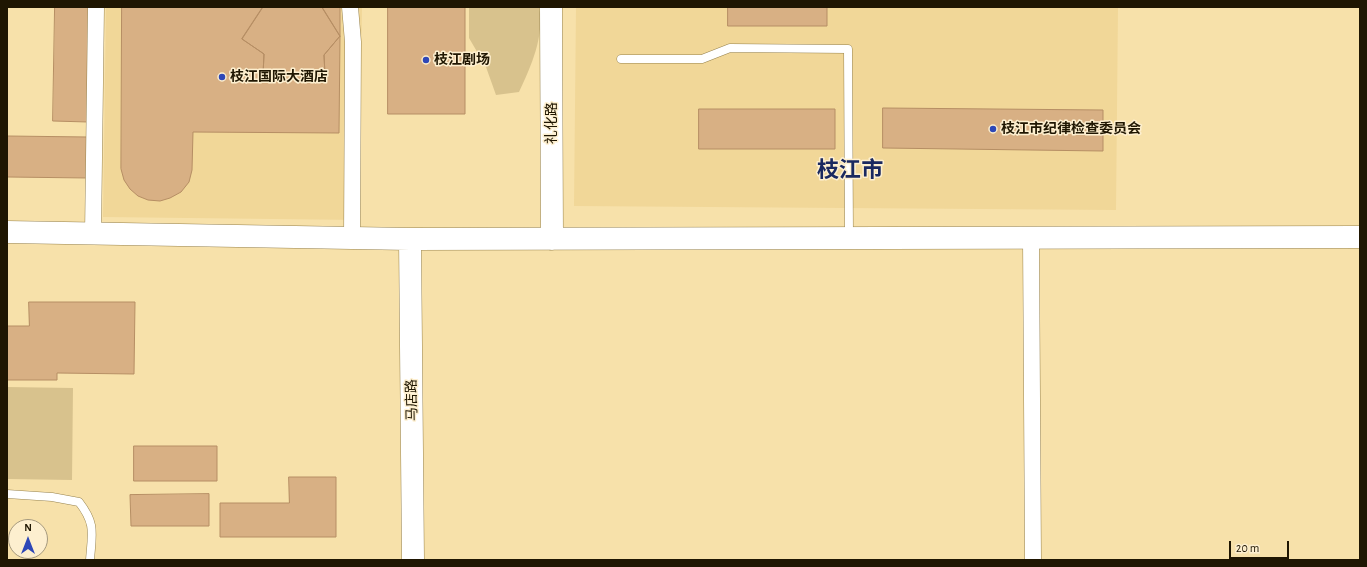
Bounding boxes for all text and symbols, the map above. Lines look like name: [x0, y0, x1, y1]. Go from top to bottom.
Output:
place label: 枝江剧场: [434, 52, 490, 68]
marker: 枝江剧场: [421, 55, 431, 65]
place label: 枝江国际大酒店: [230, 69, 328, 85]
marker: 枝江国际大酒店: [217, 72, 227, 82]
street label: 礼化路: [544, 102, 560, 144]
place label: 枝江市纪律检查委员会: [1001, 121, 1141, 137]
marker: 枝江市纪律检查委员会: [988, 124, 998, 134]
district label: 枝江市: [817, 157, 883, 183]
street label: 马店路: [403, 379, 421, 421]
north arrow: [8, 519, 48, 559]
text: N: [24, 522, 32, 533]
scale bar: [1231, 533, 1291, 559]
text: 20 m: [1236, 542, 1259, 554]

